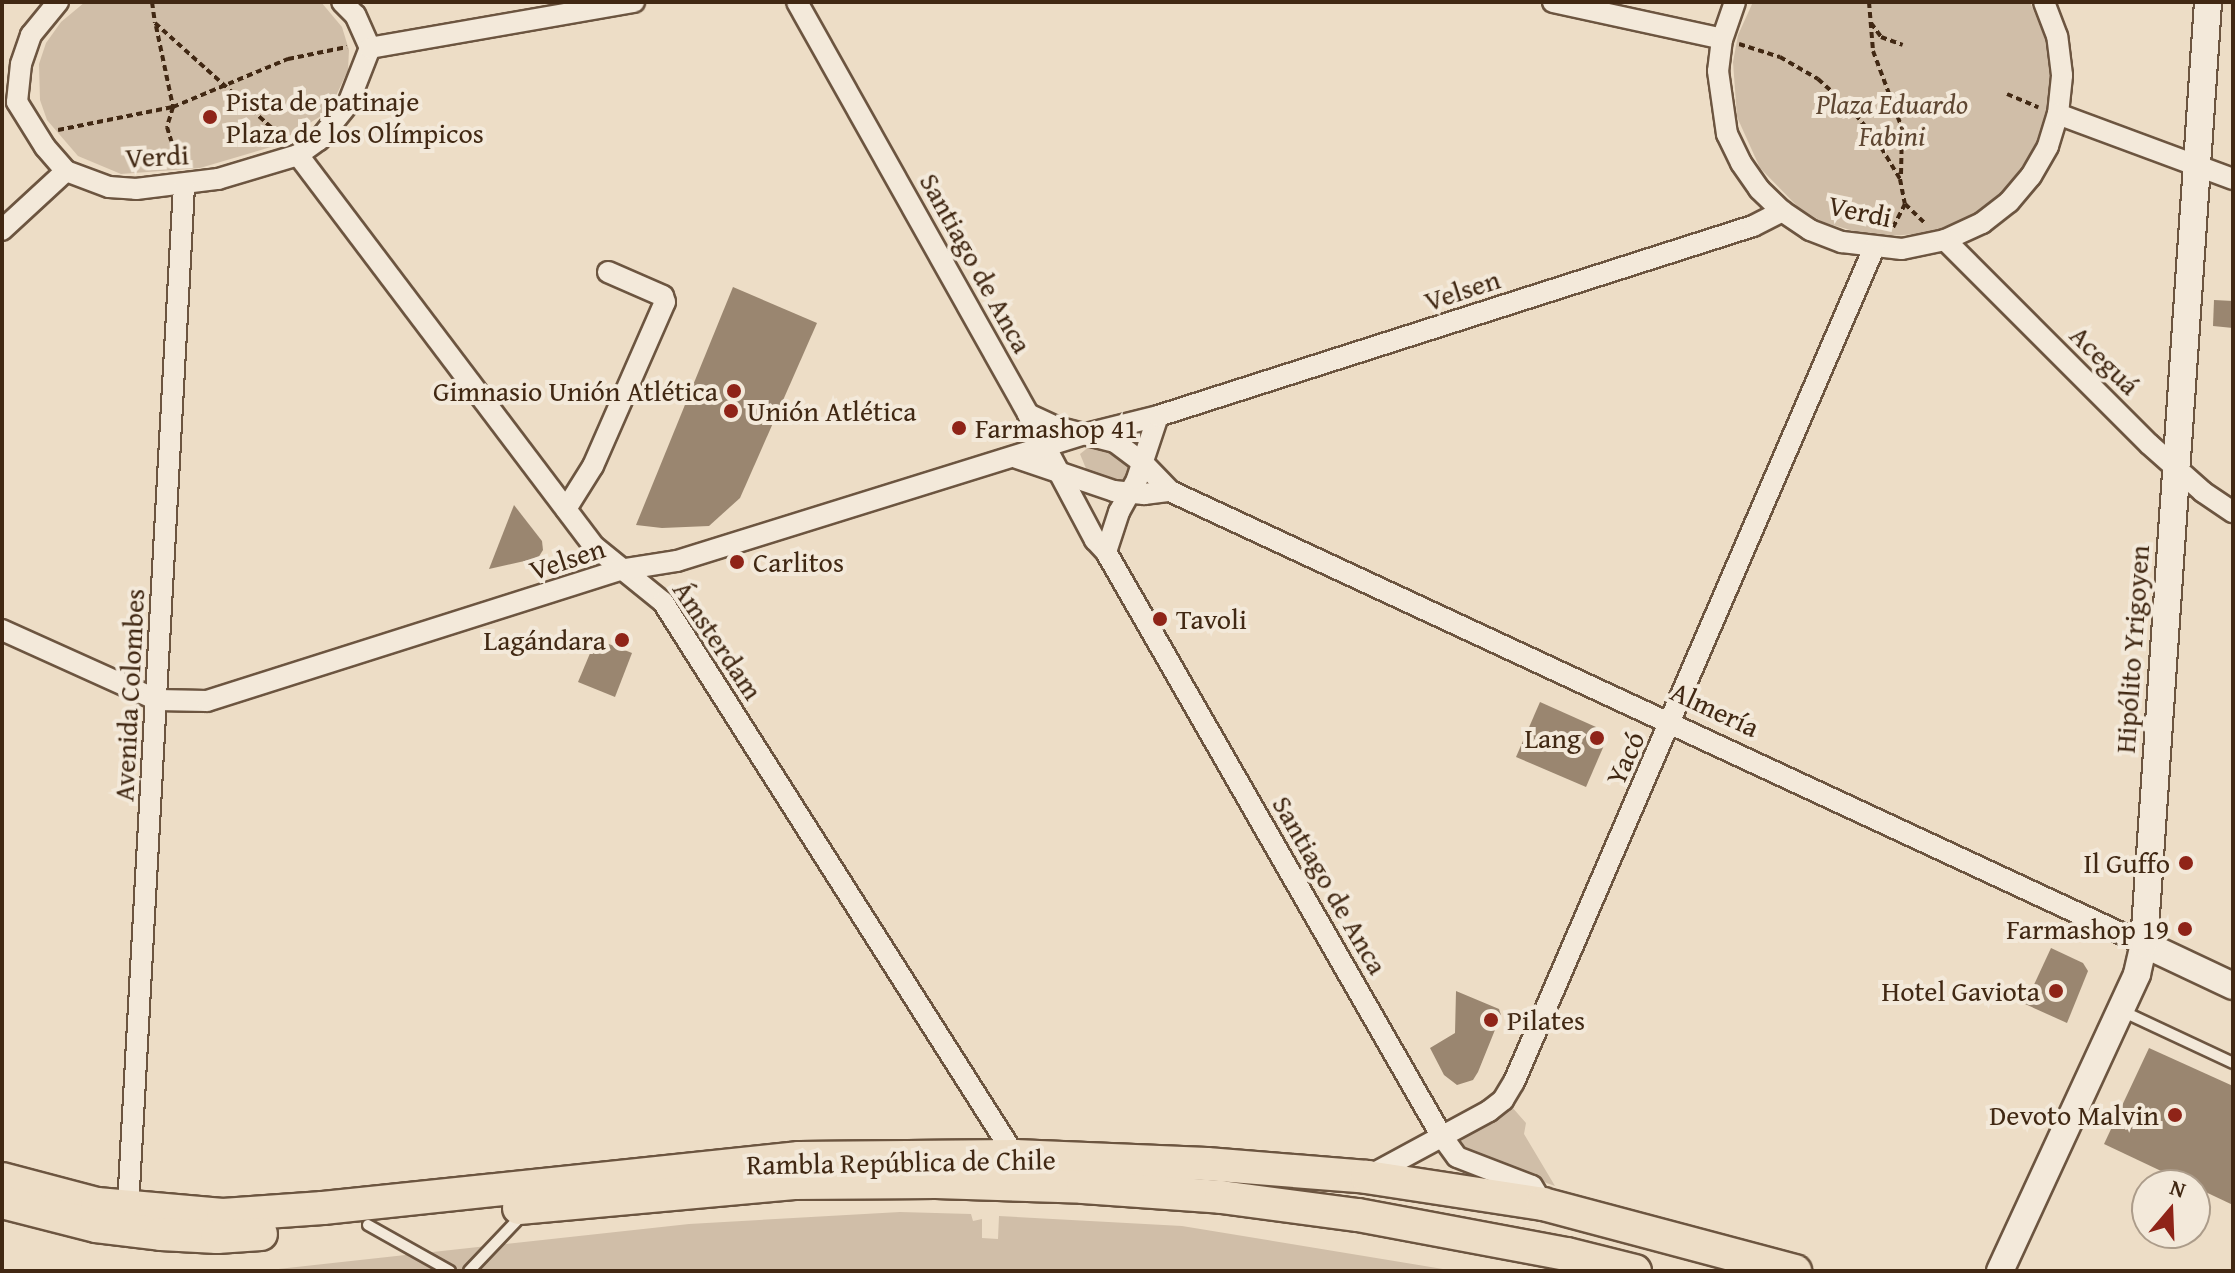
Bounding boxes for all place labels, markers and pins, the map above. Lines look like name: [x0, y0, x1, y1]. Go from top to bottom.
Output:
place label: Pista de patinaje Plaza de los Olímpicos: [226, 84, 484, 150]
marker: Pista de patinaje Plaza de los Olímpicos: [201, 108, 219, 126]
place label: Gimnasio Unión Atlética: [433, 374, 718, 408]
marker: Gimnasio Unión Atlética: [725, 382, 743, 400]
place label: Unión Atlética: [747, 394, 916, 428]
marker: Unión Atlética: [722, 402, 740, 420]
place label: Farmashop 41: [975, 411, 1138, 445]
marker: Farmashop 41: [950, 419, 968, 437]
place label: Carlitos: [753, 545, 844, 579]
marker: Carlitos: [728, 553, 746, 571]
place label: Tavoli: [1176, 602, 1247, 636]
marker: Tavoli: [1151, 610, 1169, 628]
place label: Lagándara: [484, 623, 606, 657]
marker: Lagándara: [613, 631, 631, 649]
place label: Lang: [1524, 721, 1581, 755]
marker: Lang: [1588, 729, 1606, 747]
place label: Il Guffo: [2083, 846, 2170, 880]
marker: Il Guffo: [2177, 854, 2195, 872]
place label: Farmashop 19: [2006, 912, 2169, 946]
marker: Farmashop 19: [2176, 920, 2194, 938]
place label: Hotel Gaviota: [1882, 974, 2040, 1008]
marker: Hotel Gaviota: [2047, 982, 2065, 1000]
place label: Pilates: [1507, 1003, 1585, 1037]
marker: Pilates: [1482, 1011, 1500, 1029]
place label: Devoto Malvin: [1989, 1098, 2159, 1132]
marker: Devoto Malvin: [2166, 1106, 2184, 1124]

